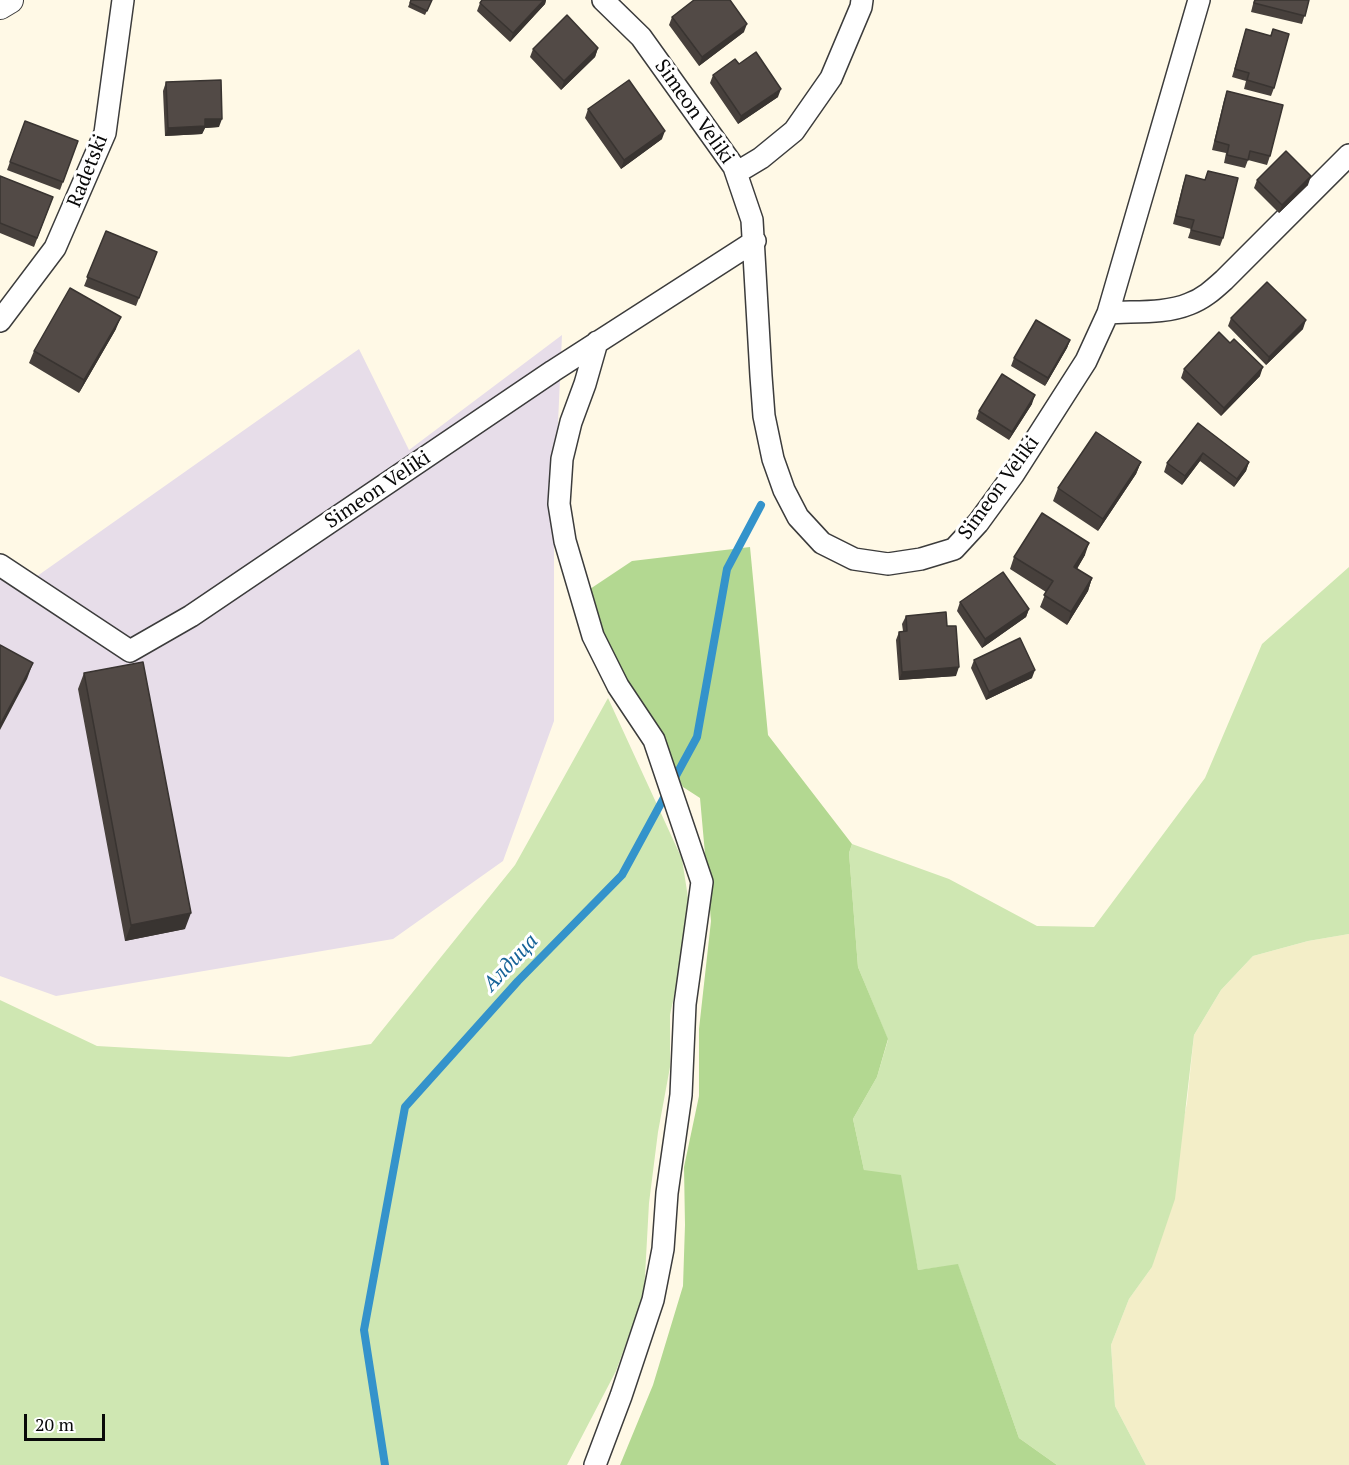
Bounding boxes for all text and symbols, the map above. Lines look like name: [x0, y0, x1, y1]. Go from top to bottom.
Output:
street label: Simeon Veliki: [649, 55, 739, 169]
street label: Radetski: [63, 131, 113, 211]
street label: Simeon Veliki: [953, 432, 1045, 544]
street label: Simeon Veliki: [321, 446, 435, 534]
water label: Алдица: [478, 929, 544, 997]
scale bar: [27, 1402, 108, 1440]
text: 20 m: [35, 1412, 74, 1436]

